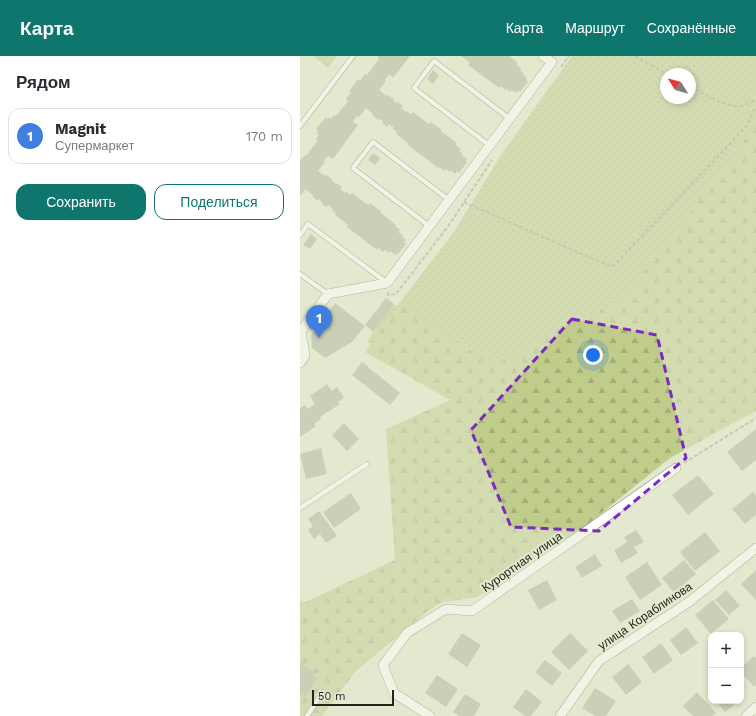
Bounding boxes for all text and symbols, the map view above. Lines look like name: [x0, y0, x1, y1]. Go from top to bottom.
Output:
text: Карта: [20, 17, 74, 40]
text: Карта: [506, 20, 543, 36]
text: Маршрут: [565, 20, 625, 36]
text: Сохранённые: [647, 20, 736, 36]
north arrow: [660, 68, 696, 104]
text: Рядом: [16, 72, 71, 92]
text: Magnit: [55, 120, 106, 138]
text: 1: [27, 129, 33, 144]
text: 170 m: [246, 129, 283, 144]
text: Супермаркет: [55, 138, 134, 153]
button: Сохранить: [16, 184, 146, 220]
button: Поделиться: [154, 184, 284, 220]
pin: 1: [306, 305, 332, 338]
your location: [583, 345, 603, 365]
street label: Курортная улица: [479, 529, 565, 595]
street label: улица Кораблинова: [595, 579, 695, 653]
map controls: [708, 632, 744, 704]
button: +: [708, 632, 744, 668]
button: −: [708, 668, 744, 704]
scale bar: [312, 688, 394, 707]
text: 50 m: [318, 690, 345, 703]

